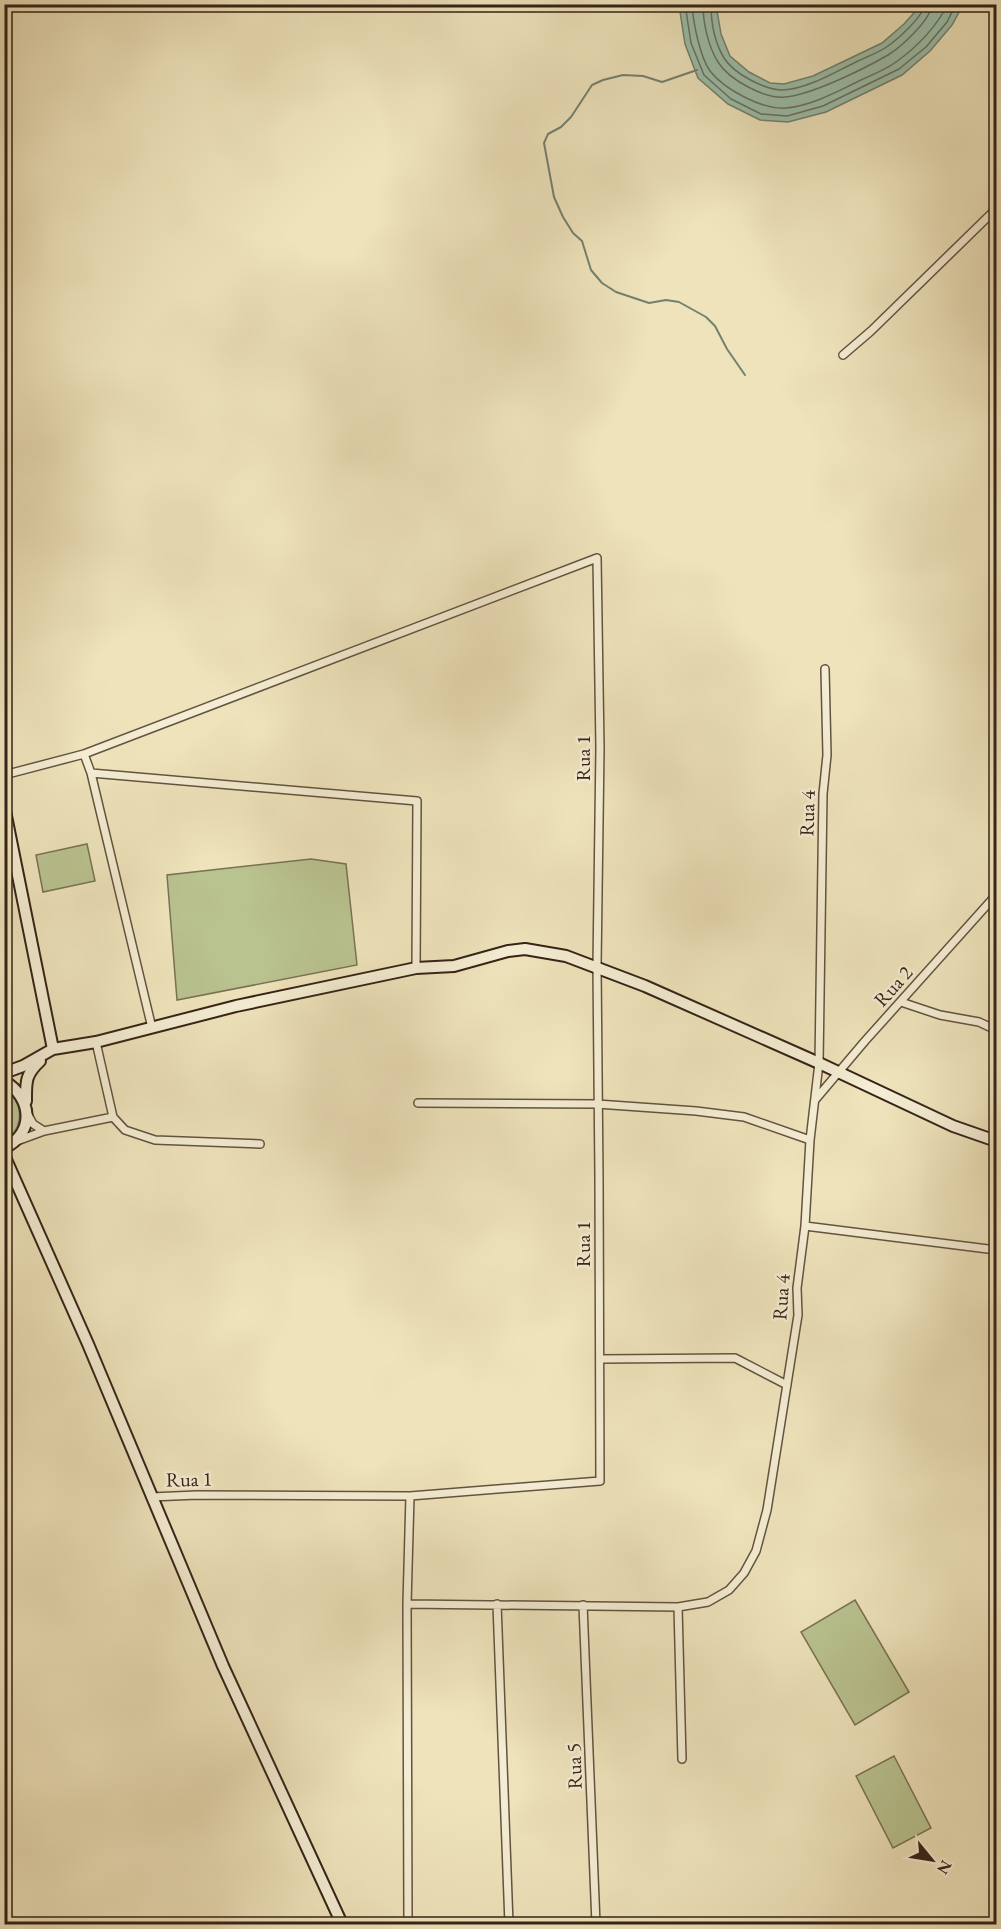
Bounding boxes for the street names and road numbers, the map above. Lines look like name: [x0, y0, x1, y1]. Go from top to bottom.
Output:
street label: Rua 1: [570, 735, 596, 781]
street label: Rua 4: [793, 789, 821, 837]
street label: Rua 2: [868, 960, 918, 1012]
street label: Rua 1: [570, 1221, 596, 1267]
street label: Rua 4: [766, 1273, 796, 1321]
street label: Rua 1: [166, 1466, 212, 1492]
street label: Rua 5: [560, 1742, 588, 1790]

